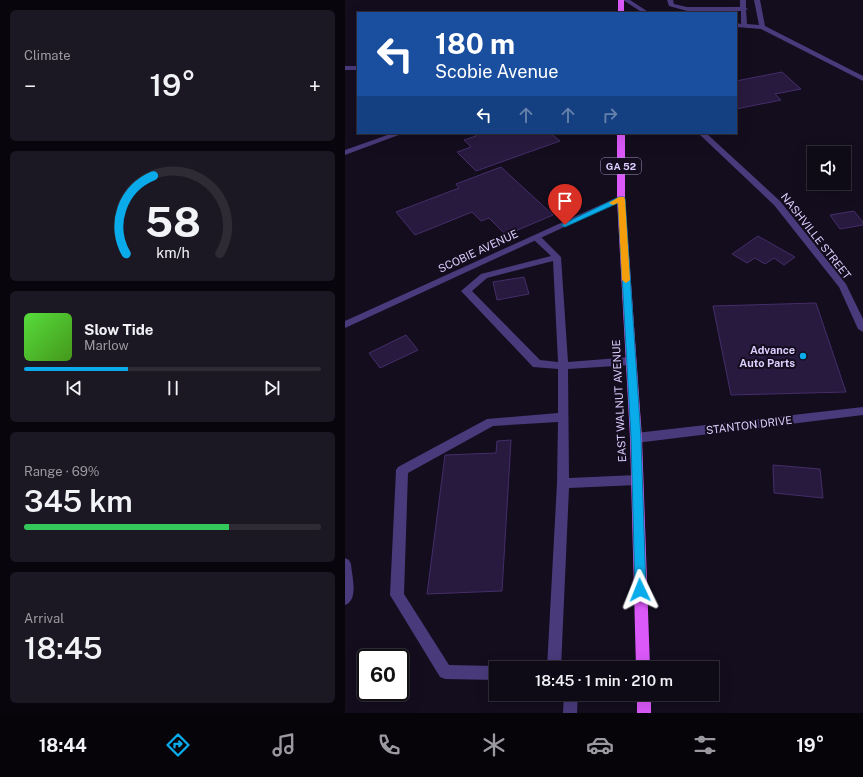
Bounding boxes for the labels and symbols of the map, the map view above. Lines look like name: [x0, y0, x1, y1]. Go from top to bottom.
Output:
road number: GA 52: [601, 158, 641, 174]
pin: [548, 184, 582, 225]
street label: NASHVILLE STREET: [779, 191, 854, 282]
street label: SCOBIE AVENUE: [436, 227, 520, 275]
street label: EAST WALNUT AVENUE: [610, 339, 628, 463]
place label: Advance Auto Parts: [739, 344, 795, 369]
marker: Advance Auto Parts: [798, 351, 808, 361]
street label: STANTON DRIVE: [705, 414, 793, 436]
position arrow: [619, 569, 661, 611]
speed limit sign: 60: [357, 649, 409, 701]

